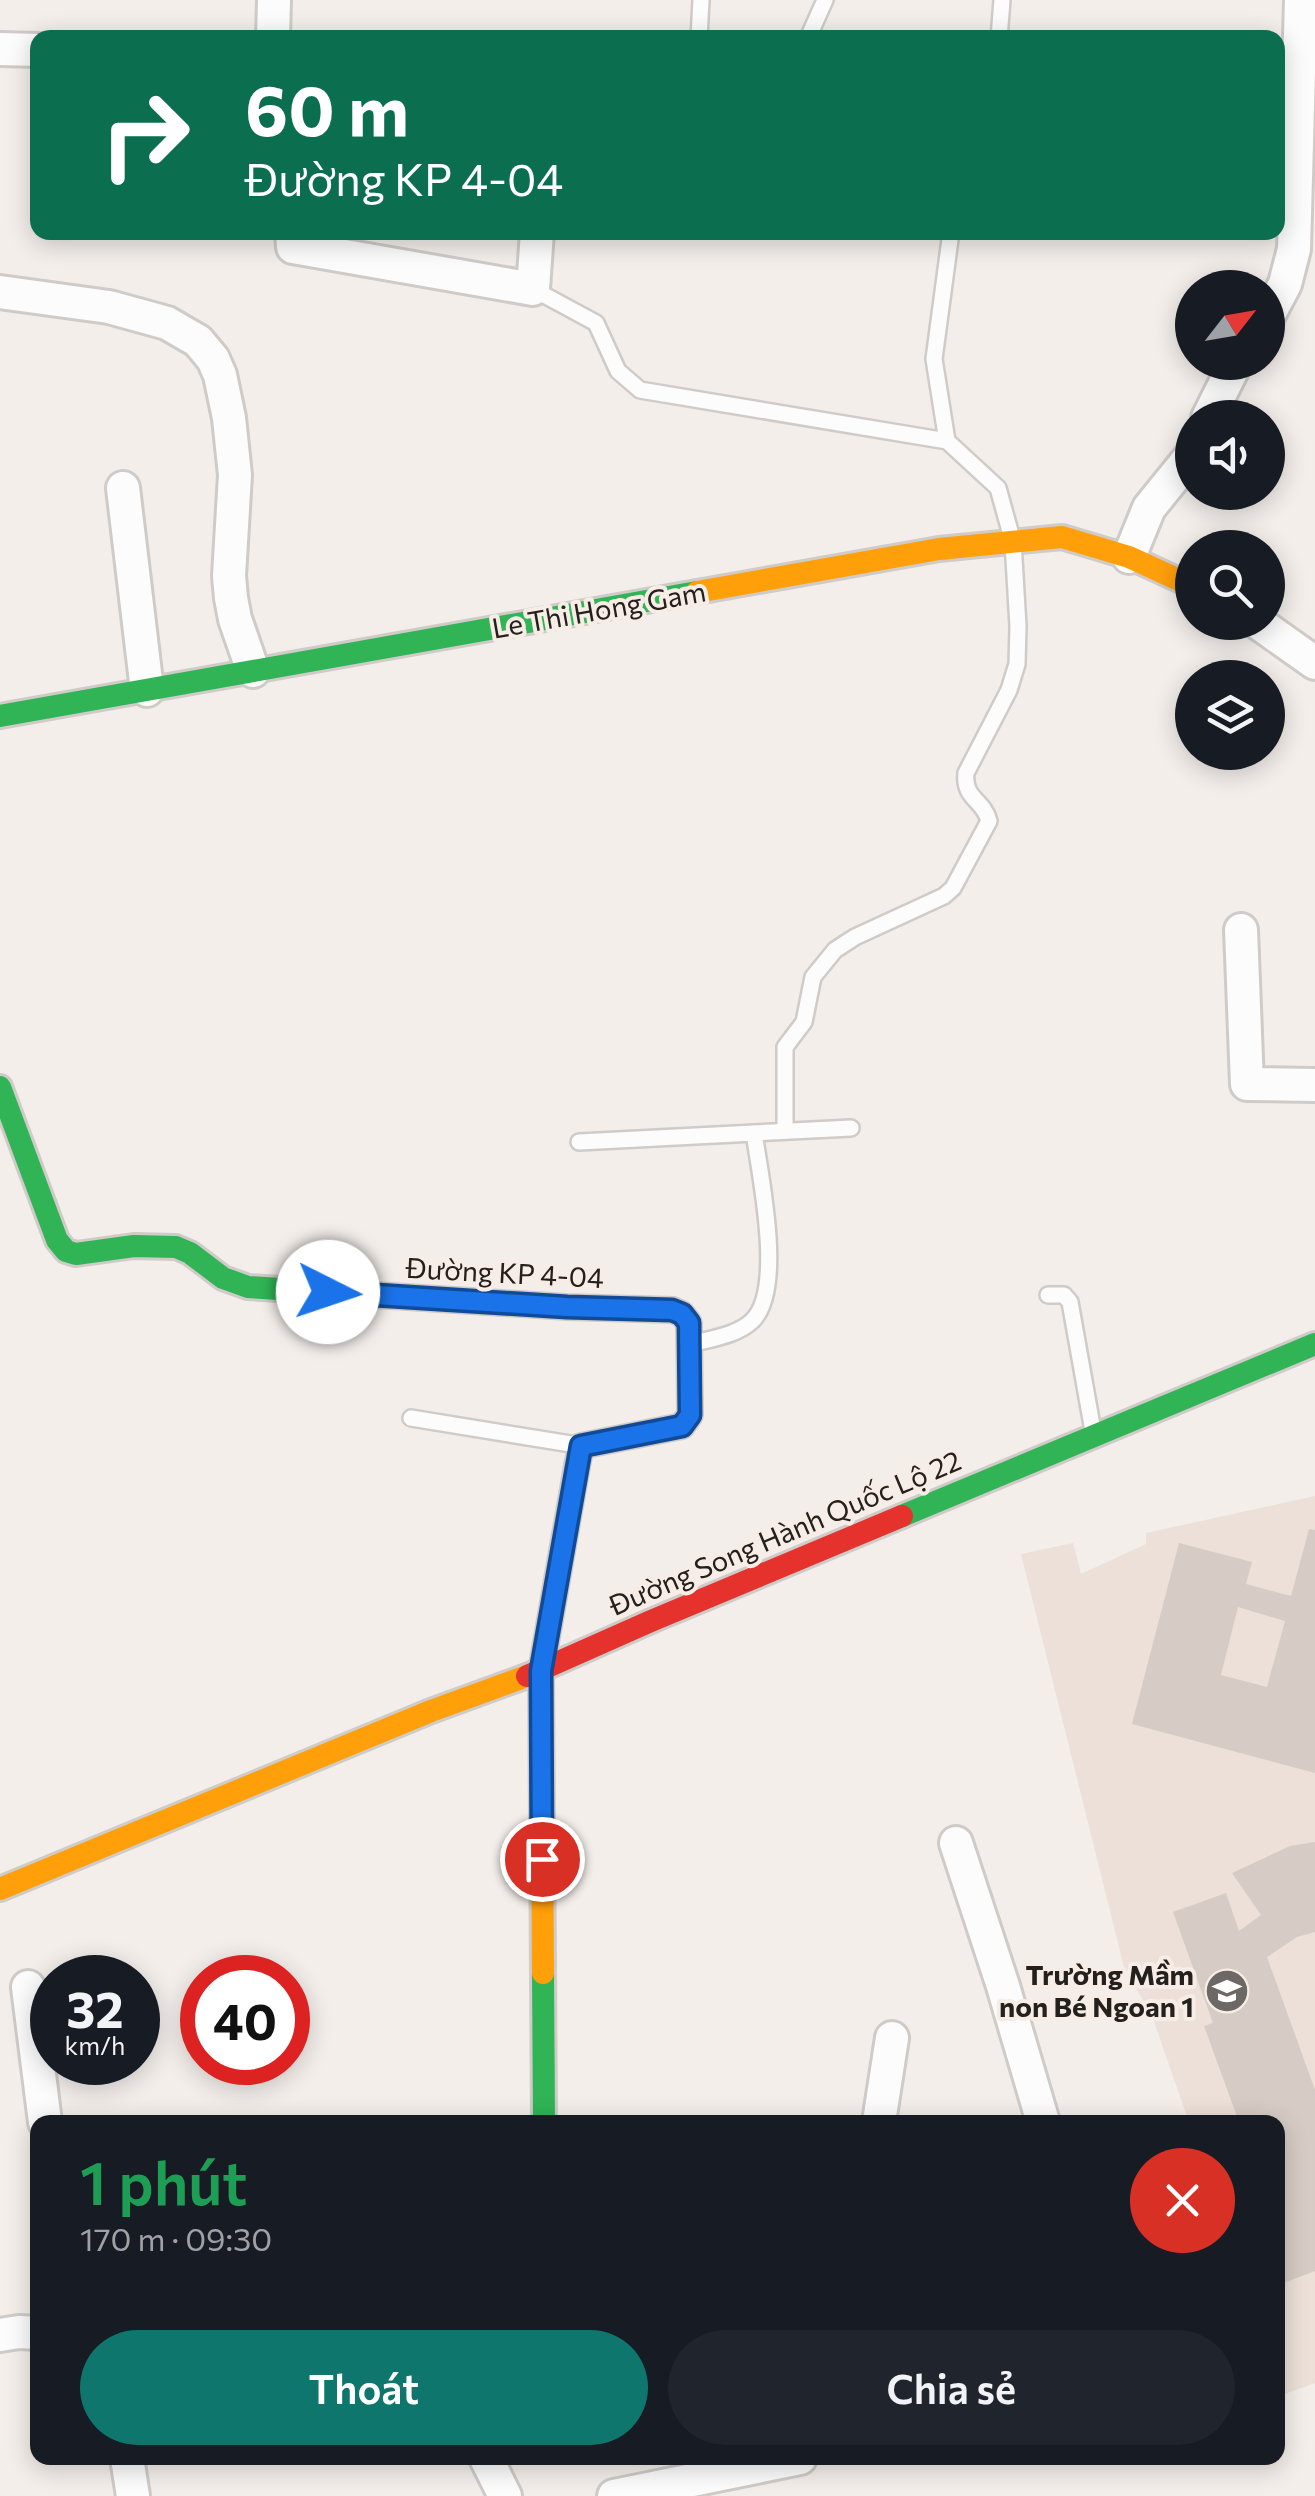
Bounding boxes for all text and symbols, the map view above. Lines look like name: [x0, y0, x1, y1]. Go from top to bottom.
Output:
text: 60 m: [245, 65, 409, 150]
icon: right: [80, 70, 210, 200]
text: Đường KP 4-04: [245, 150, 563, 205]
north arrow: [1175, 270, 1285, 380]
map controls: [1175, 270, 1285, 770]
button: sound: [1175, 400, 1285, 510]
button: search: [1175, 530, 1285, 640]
street label: Le Thi Hong Gam: [489, 573, 708, 645]
button: layers: [1175, 660, 1285, 770]
position arrow: [276, 1240, 380, 1344]
street label: Đường KP 4-04: [404, 1250, 605, 1294]
street label: Đường Song Hành Quốc Lộ 22: [603, 1442, 966, 1622]
pin: [500, 1817, 585, 1902]
icon: arrive: [515, 1832, 570, 1887]
speed limit sign: 40: [180, 1955, 310, 2085]
place label: Trường Mầm non Bé Ngoan 1: [999, 1957, 1194, 2023]
school or university icon: Trường Mầm non Bé Ngoan 1: [1204, 1968, 1250, 2014]
text: 32: [66, 1977, 124, 2038]
text: km/h: [65, 2030, 125, 2060]
text: 1 phút: [80, 2144, 247, 2217]
button: close: [1130, 2148, 1235, 2253]
text: 170 m · 09:30: [80, 2218, 272, 2258]
button: Thoát: [80, 2330, 648, 2445]
button: Chia sẻ: [668, 2330, 1235, 2445]

